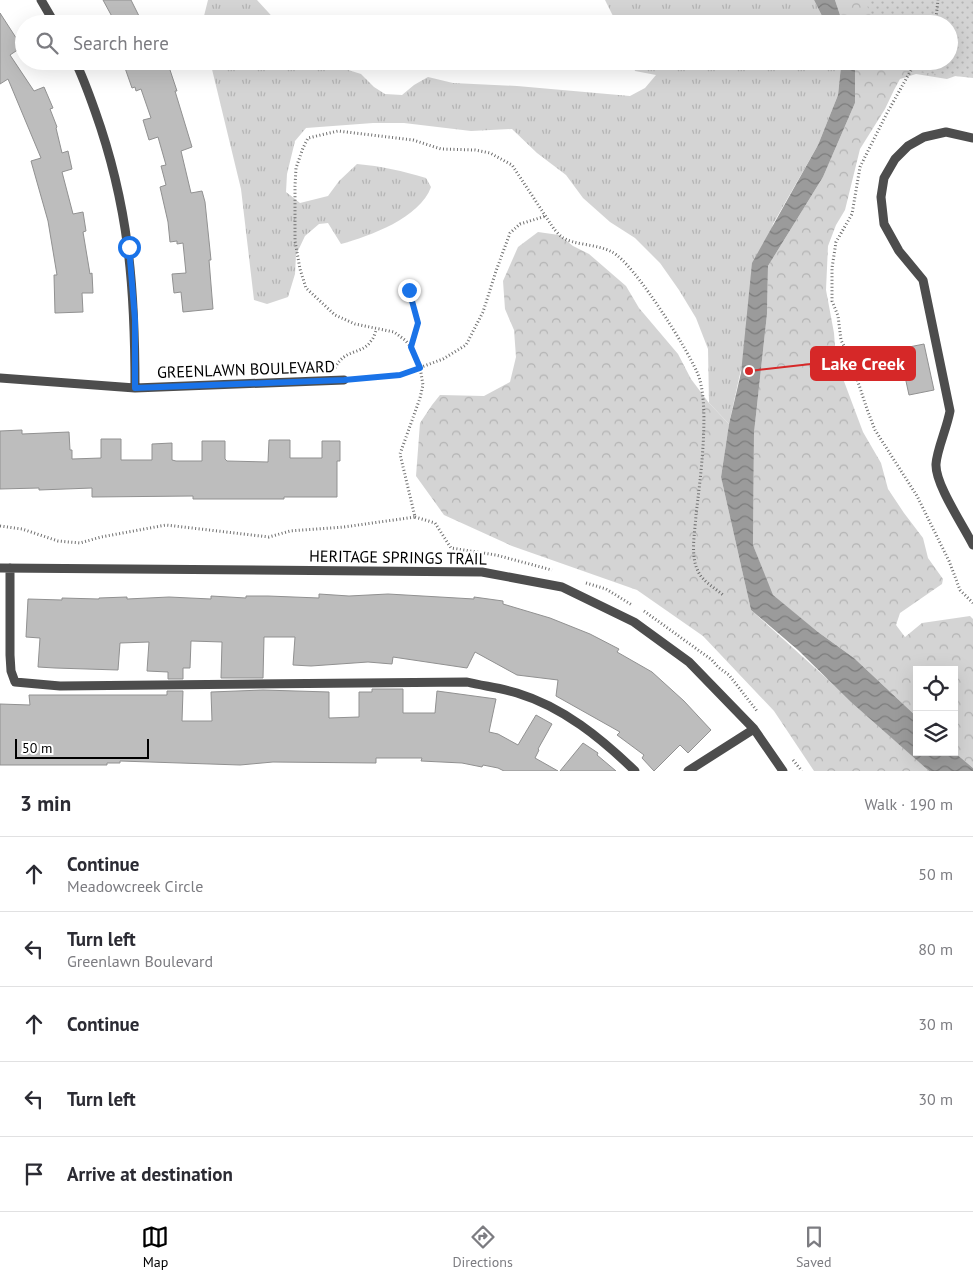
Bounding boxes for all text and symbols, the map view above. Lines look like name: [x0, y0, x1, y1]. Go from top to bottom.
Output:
search box: [15, 15, 958, 70]
icon: search: [33, 29, 61, 57]
text: Search here: [73, 31, 169, 55]
route start: [118, 236, 141, 259]
route end: [398, 279, 421, 302]
callout: Lake Creek: [811, 347, 915, 380]
text: Lake Creek: [821, 352, 905, 375]
street label: GREENLAWN BOULEVARD: [157, 356, 335, 382]
street label: HERITAGE SPRINGS TRAIL: [309, 545, 487, 569]
map controls: [913, 666, 958, 756]
button: locate: [913, 666, 958, 711]
button: layers: [913, 711, 958, 756]
scale bar: [15, 736, 149, 759]
text: 50 m: [22, 739, 52, 757]
text: 3 min: [20, 790, 71, 817]
text: Walk · 190 m: [864, 794, 953, 814]
text: Continue: [67, 852, 139, 876]
icon: ahead: [20, 860, 48, 888]
text: 50 m: [918, 864, 953, 884]
text: Meadowcreek Circle: [67, 876, 203, 896]
text: Turn left: [67, 927, 136, 951]
icon: left: [20, 935, 48, 963]
text: 80 m: [918, 939, 953, 959]
text: Greenlawn Boulevard: [67, 951, 213, 971]
icon: ahead: [20, 1010, 48, 1038]
text: Continue: [67, 1012, 139, 1036]
text: 30 m: [918, 1014, 953, 1034]
icon: left: [20, 1085, 48, 1113]
text: Turn left: [67, 1087, 136, 1111]
text: 30 m: [918, 1089, 953, 1109]
icon: arrive: [20, 1160, 48, 1188]
text: Arrive at destination: [67, 1162, 233, 1186]
tab: Map: [141, 1223, 169, 1271]
tab: Directions: [452, 1223, 513, 1271]
tab: Saved: [796, 1223, 832, 1271]

